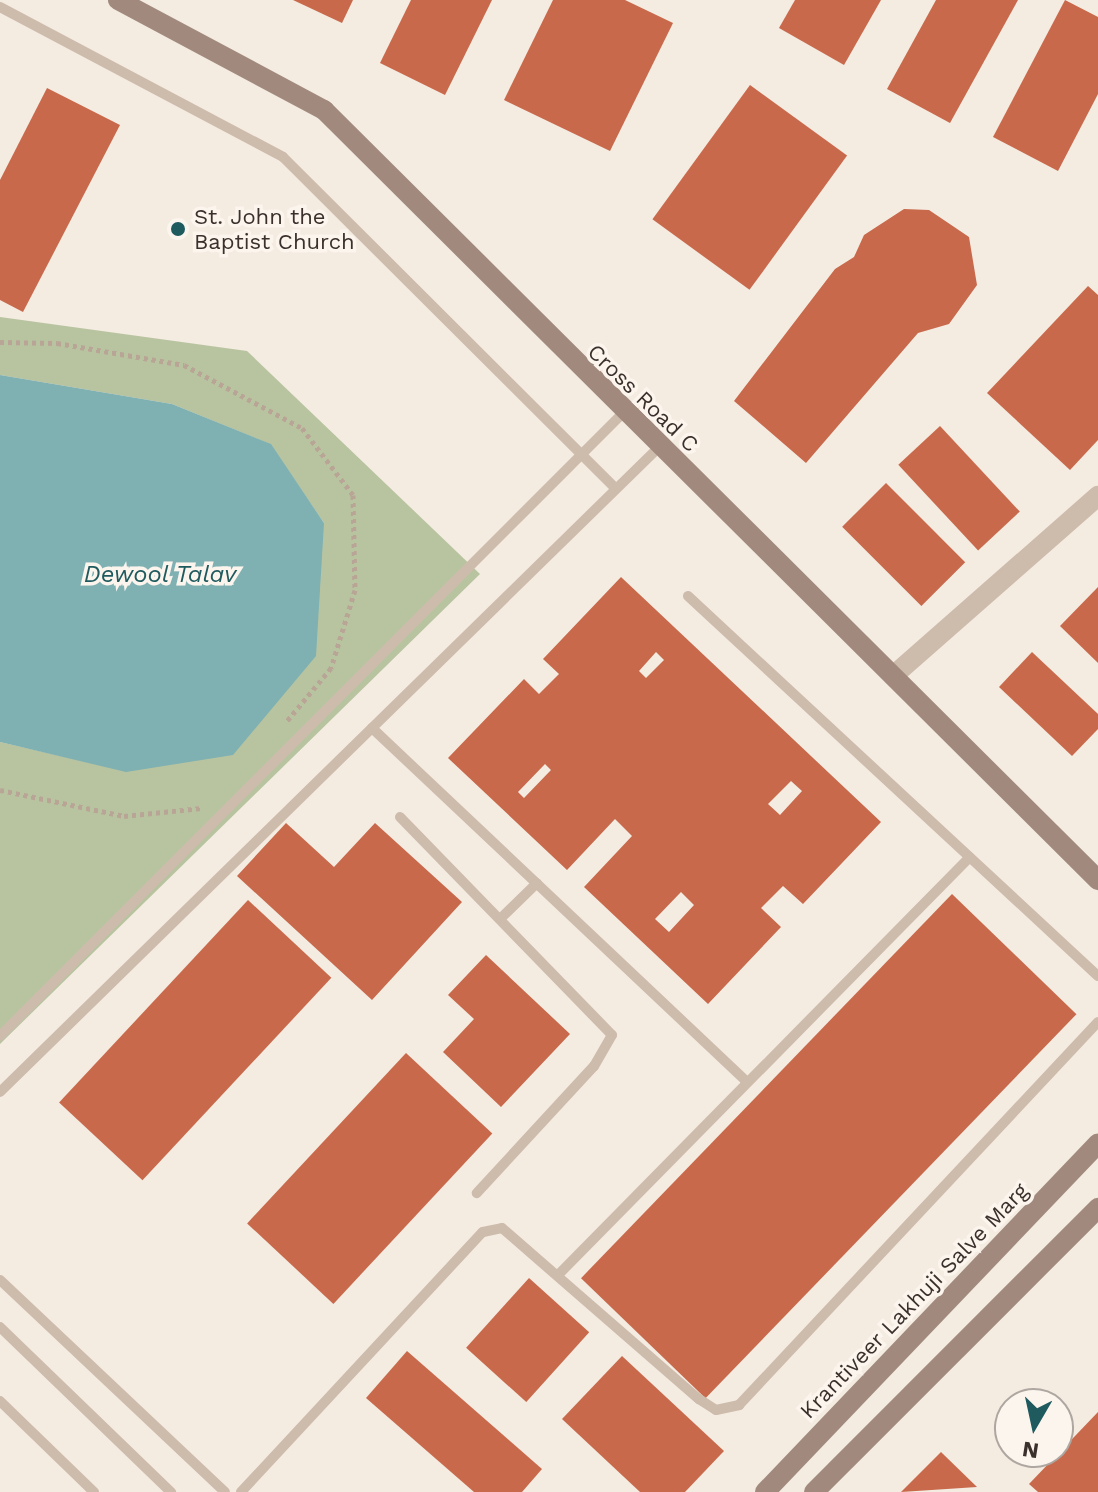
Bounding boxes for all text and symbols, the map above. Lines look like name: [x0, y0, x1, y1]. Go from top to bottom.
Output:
place label: St. John the Baptist Church: [194, 203, 355, 254]
marker: St. John the Baptist Church: [169, 220, 187, 238]
street label: Cross Road C: [582, 339, 704, 457]
water label: Dewool Talav: [83, 561, 237, 589]
street label: Krantiveer Lakhuji Salve Marg: [794, 1178, 1034, 1424]
north arrow: [994, 1388, 1074, 1468]
text: N: [1020, 1437, 1040, 1464]

